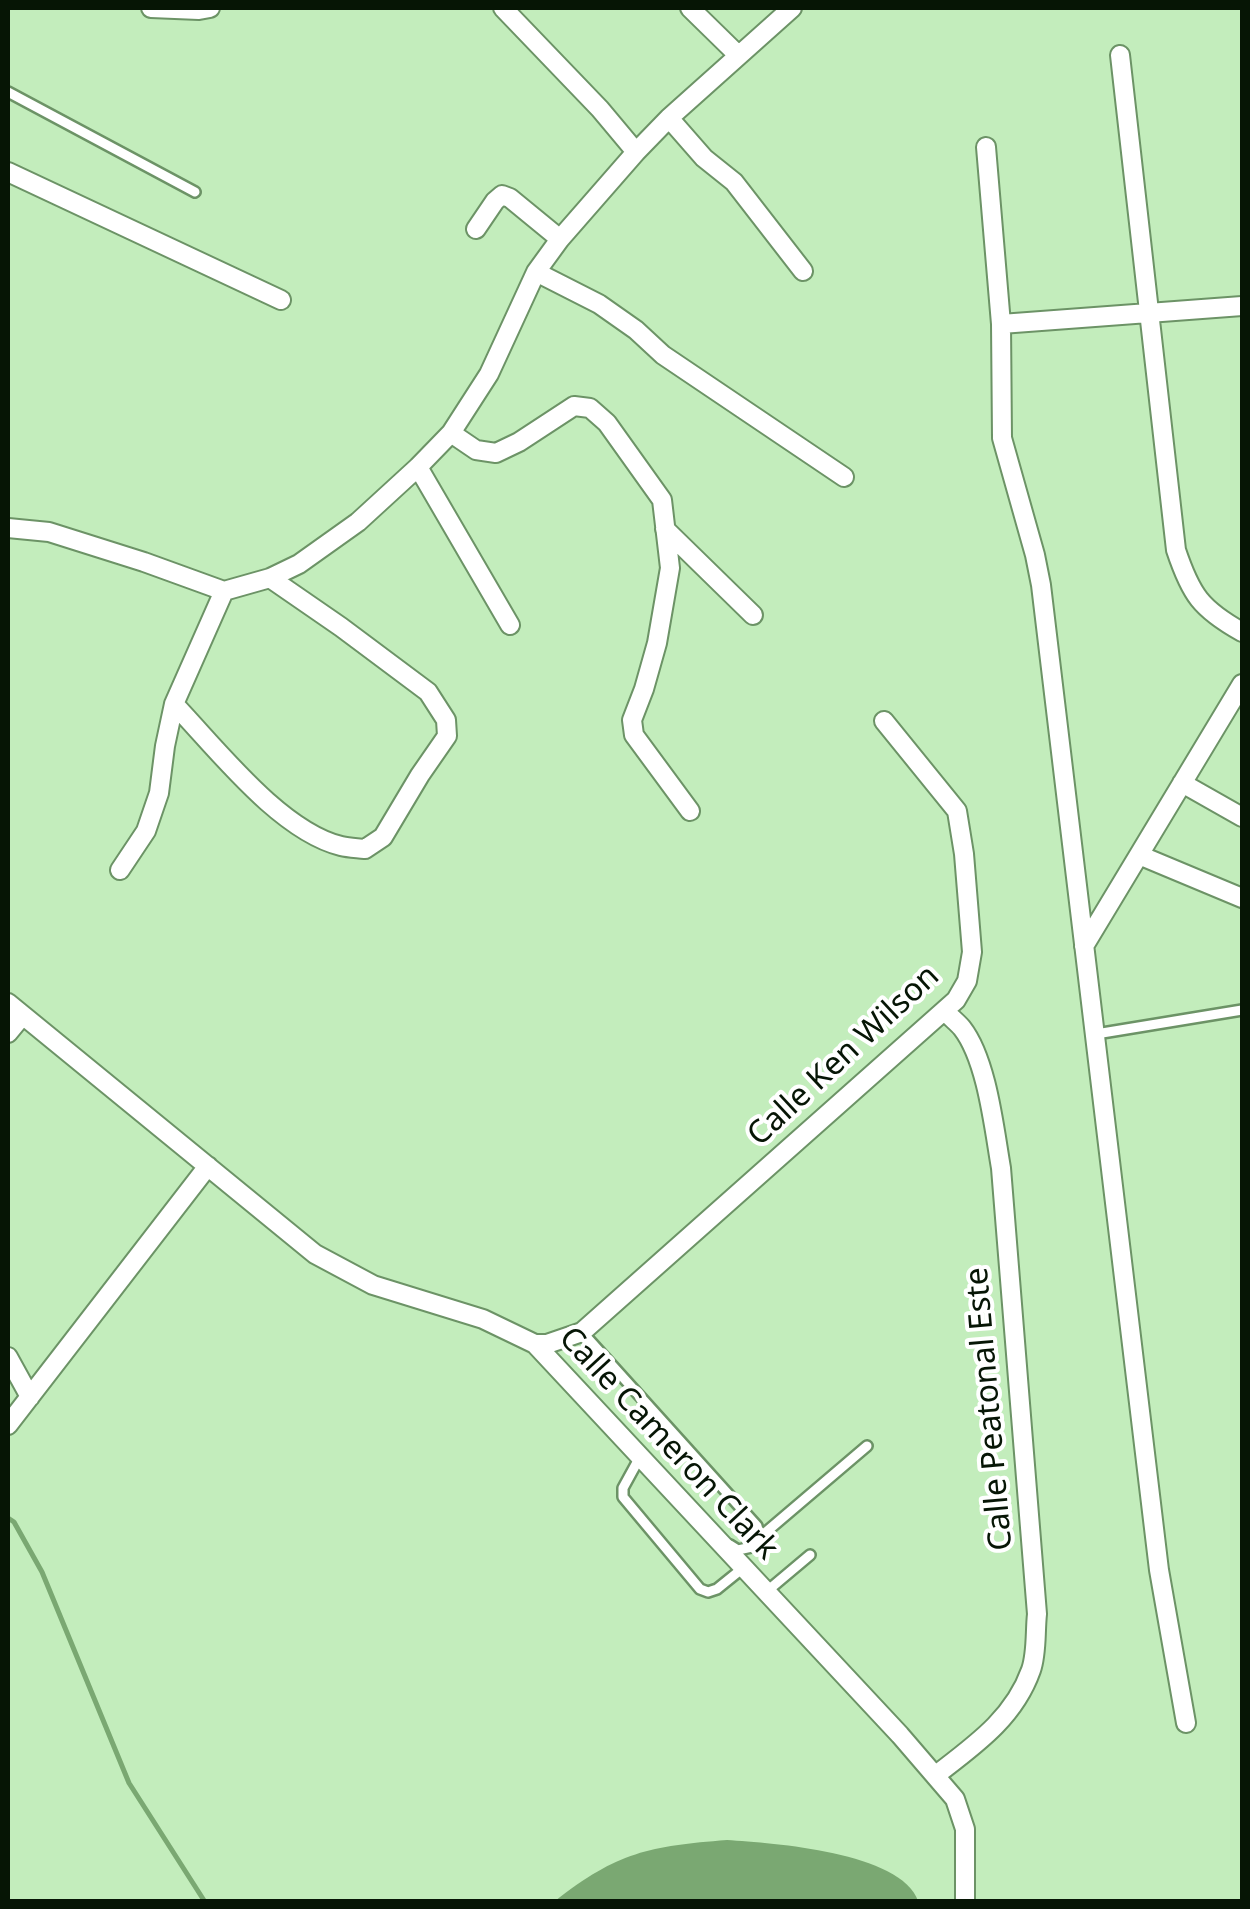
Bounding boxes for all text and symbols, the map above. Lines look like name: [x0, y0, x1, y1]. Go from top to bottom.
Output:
street label: Calle Ken Wilson: [740, 957, 948, 1155]
street label: Calle Peatonal Este: [958, 1266, 1022, 1552]
street label: Calle Cameron Clark: [550, 1320, 786, 1568]

